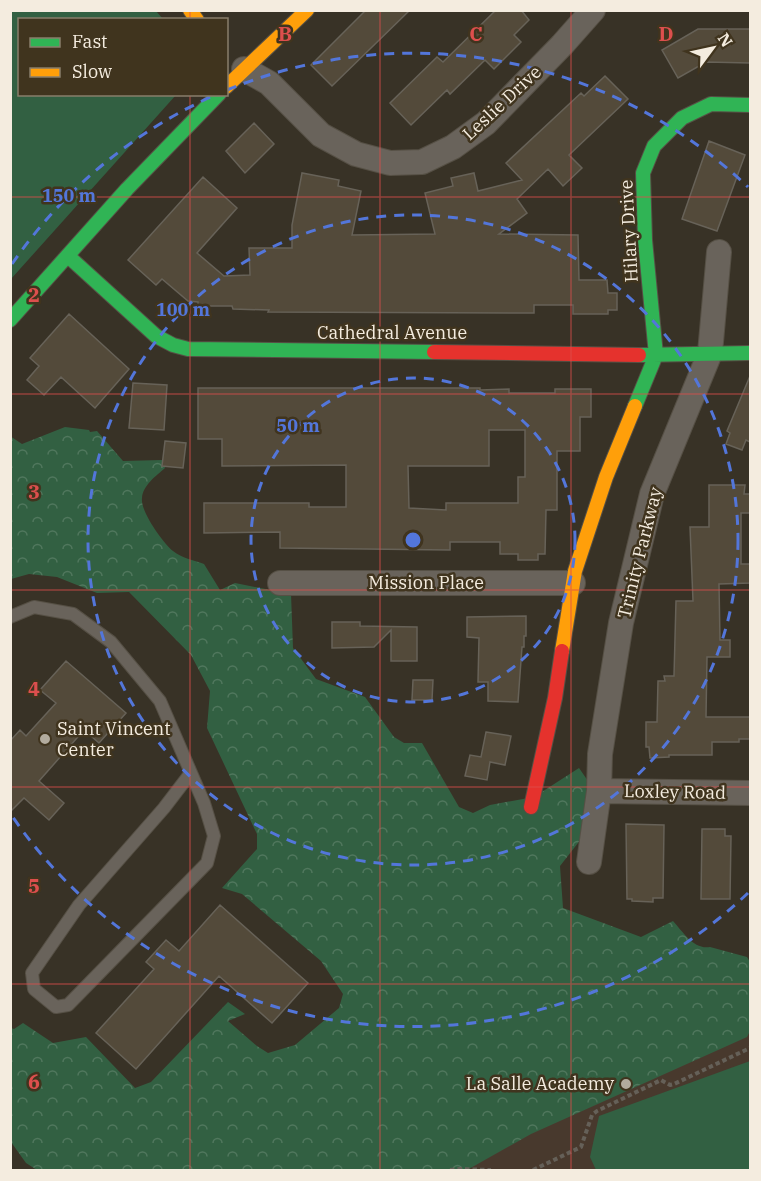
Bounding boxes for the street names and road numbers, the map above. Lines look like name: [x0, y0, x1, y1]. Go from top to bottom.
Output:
street label: Leslie Drive: [457, 60, 546, 145]
street label: Hilary Drive: [614, 179, 643, 283]
street label: Cathedral Avenue: [317, 321, 467, 344]
street label: Trinity Parkway: [612, 484, 667, 621]
street label: Mission Place: [368, 571, 484, 594]
street label: Loxley Road: [624, 779, 726, 804]

